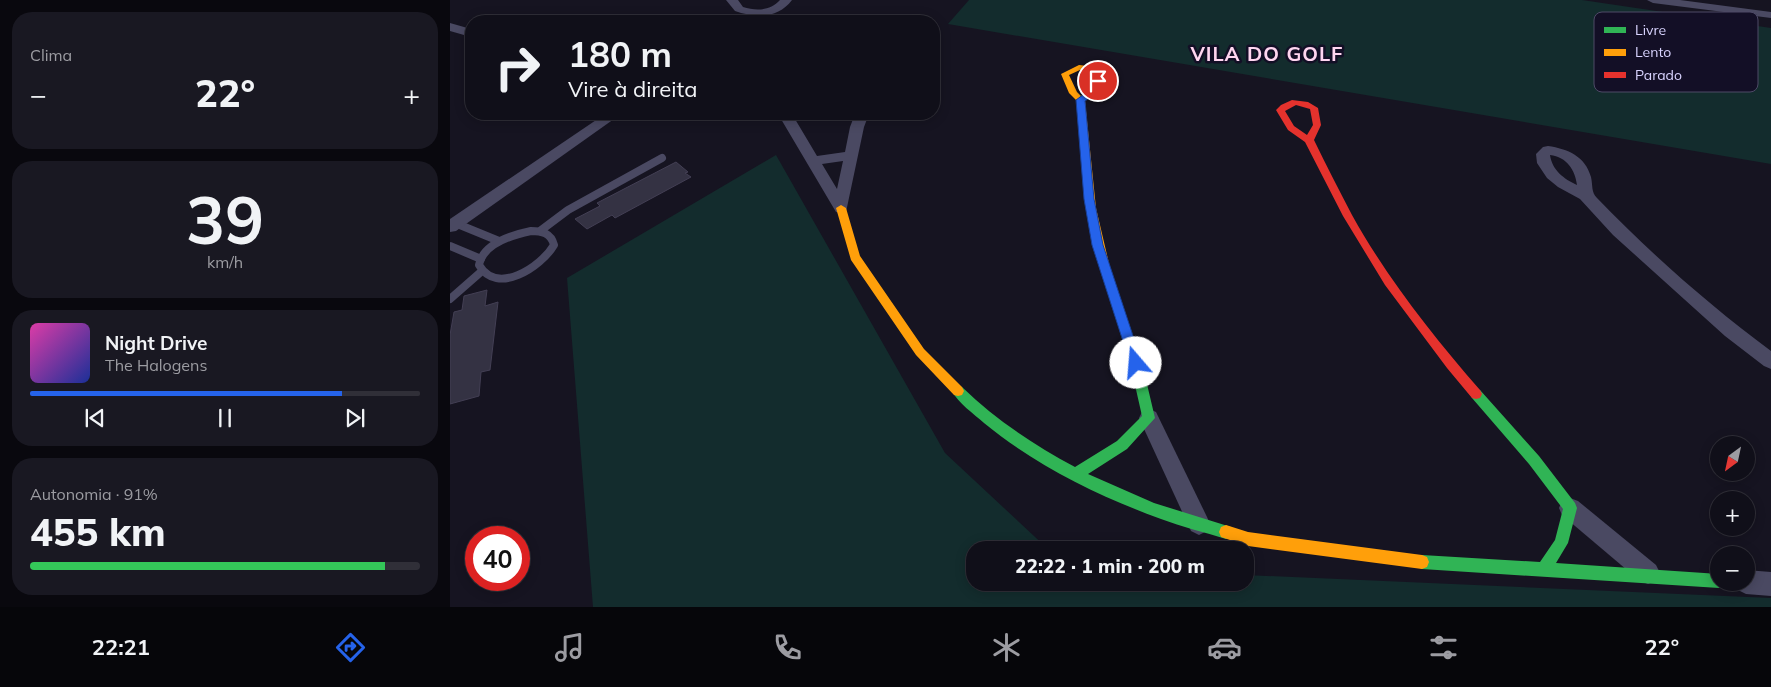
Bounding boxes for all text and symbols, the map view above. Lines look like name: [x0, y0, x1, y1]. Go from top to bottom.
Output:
legend: [1594, 12, 1758, 92]
text: Livre: [1635, 21, 1666, 39]
text: 180 m: [568, 32, 672, 76]
icon: right: [485, 35, 550, 100]
district label: VILA DO GOLF: [1189, 41, 1344, 66]
text: Lento: [1635, 43, 1671, 61]
text: Clima: [30, 45, 72, 65]
pin: [1077, 60, 1119, 102]
text: Parado: [1635, 66, 1682, 84]
icon: arrive: [1084, 67, 1112, 95]
text: 22°: [195, 69, 255, 117]
text: Vire à direita: [568, 75, 697, 103]
text: −: [30, 77, 47, 112]
text: +: [403, 77, 420, 112]
text: 39: [186, 179, 264, 260]
text: km/h: [207, 252, 243, 272]
text: Night Drive: [105, 331, 207, 355]
position arrow: [1109, 336, 1161, 388]
text: The Halogens: [105, 355, 207, 375]
icon: previous: [81, 404, 109, 432]
icon: pause: [211, 404, 239, 432]
icon: next: [341, 404, 369, 432]
north arrow: [1710, 436, 1755, 481]
map controls: [1710, 436, 1755, 591]
text: Autonomia · 91%: [30, 484, 158, 504]
button: +: [1710, 491, 1755, 536]
text: 455 km: [30, 508, 166, 556]
speed limit sign: 40: [465, 526, 530, 591]
button: −: [1710, 546, 1755, 591]
text: 22:22 · 1 min · 200 m: [1015, 554, 1205, 578]
icon: directions: [333, 630, 368, 665]
icon: music: [552, 630, 587, 665]
icon: phone: [770, 630, 805, 665]
icon: climate: [989, 630, 1024, 665]
icon: car: [1207, 630, 1242, 665]
icon: filters: [1426, 630, 1461, 665]
text: 22:21: [92, 633, 150, 661]
text: 22°: [1644, 633, 1679, 661]

